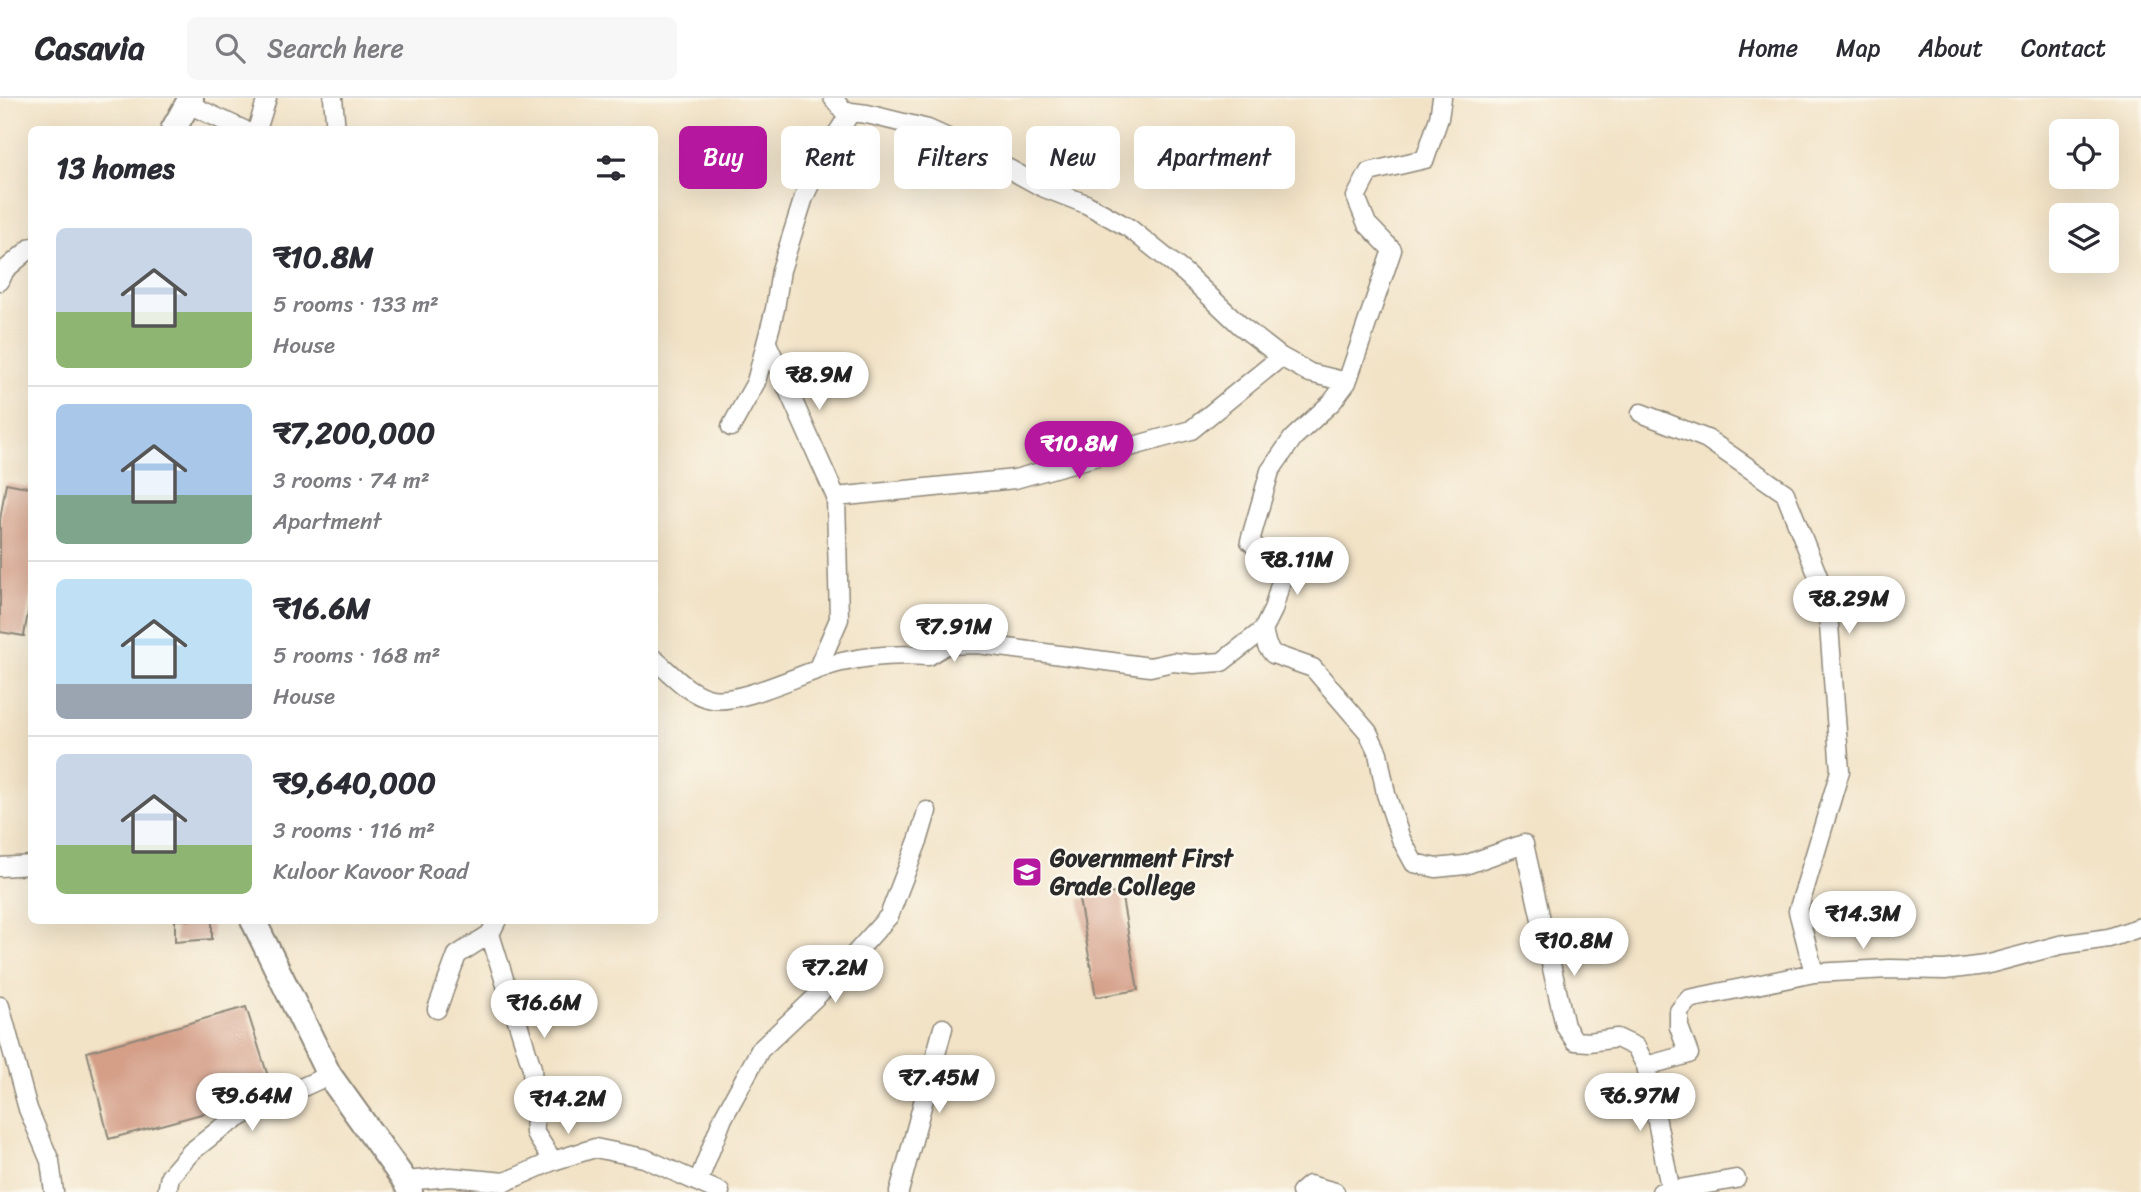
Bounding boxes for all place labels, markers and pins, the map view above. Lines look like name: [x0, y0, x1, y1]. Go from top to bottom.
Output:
pin: ₹8.9M: [770, 352, 868, 412]
pin: ₹10.8M: [1022, 422, 1136, 481]
pin: ₹8.11M: [1240, 538, 1354, 597]
pin: ₹8.29M: [1792, 576, 1906, 636]
pin: ₹7.91M: [897, 604, 1011, 664]
place label: Government First Grade College: [1050, 837, 1234, 907]
school or university icon: Government First Grade College: [1010, 855, 1044, 889]
pin: ₹14.3M: [1806, 892, 1920, 951]
pin: ₹10.8M: [1517, 918, 1631, 978]
pin: ₹7.2M: [786, 946, 884, 1005]
pin: ₹16.6M: [487, 981, 601, 1040]
pin: ₹7.45M: [882, 1056, 996, 1115]
pin: ₹9.64M: [195, 1074, 309, 1133]
pin: ₹6.97M: [1583, 1074, 1697, 1133]
pin: ₹14.2M: [511, 1076, 625, 1136]

